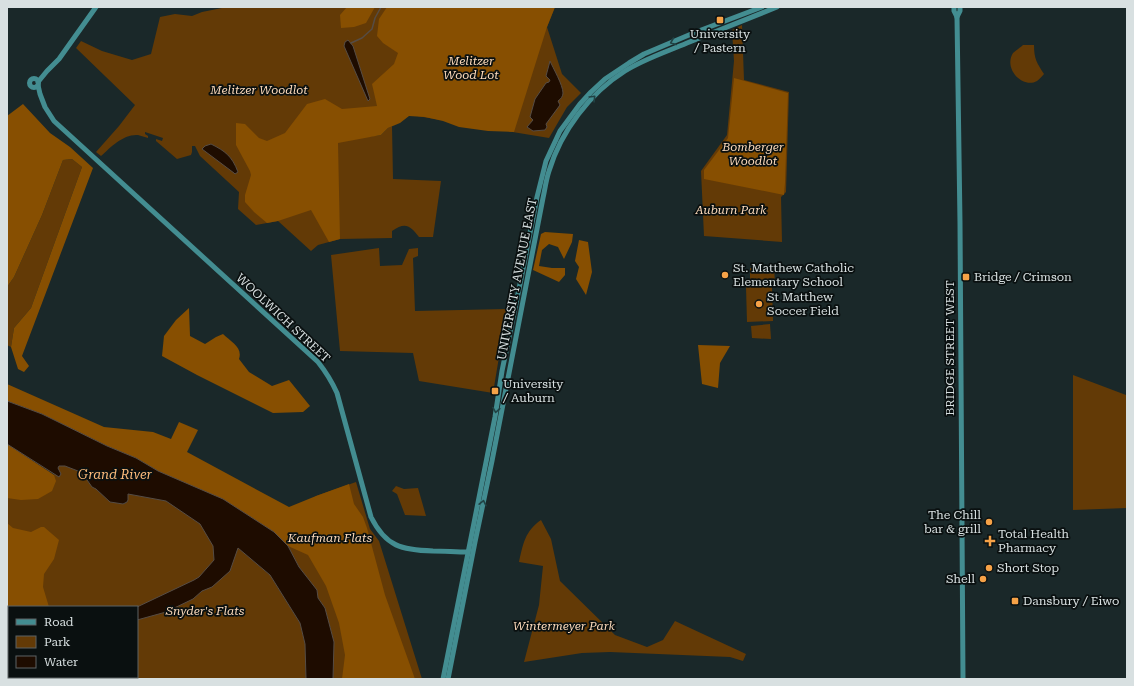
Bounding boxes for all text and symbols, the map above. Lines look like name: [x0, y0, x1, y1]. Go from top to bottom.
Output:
marker: University / Pastern: [715, 15, 725, 25]
place label: University / Pastern: [690, 27, 751, 55]
one-way arrow: [670, 38, 677, 46]
park label: Melitzer Wood Lot: [443, 54, 499, 82]
park label: Melitzer Woodlot: [209, 83, 308, 97]
one-way arrow: [588, 95, 596, 103]
park label: Bomberger Woodlot: [721, 140, 784, 168]
street label: UNIVERSITY AVENUE EAST: [494, 197, 540, 361]
park label: Auburn Park: [695, 203, 767, 217]
place label: St. Matthew Catholic Elementary School: [733, 261, 854, 289]
marker: St. Matthew Catholic Elementary School: [720, 270, 730, 280]
place label: Bridge / Crimson: [974, 270, 1072, 284]
street label: WOOLWICH STREET: [233, 271, 333, 365]
marker: Bridge / Crimson: [961, 272, 971, 282]
street label: BRIDGE STREET WEST: [943, 280, 957, 416]
place label: St Matthew Soccer Field: [767, 290, 839, 318]
marker: St Matthew Soccer Field: [754, 299, 764, 309]
place label: University / Auburn: [502, 377, 564, 405]
marker: University / Auburn: [490, 386, 500, 396]
one-way arrow: [492, 407, 501, 413]
water label: Grand River: [78, 467, 152, 482]
one-way arrow: [479, 500, 487, 507]
place label: The Chill bar & grill: [924, 508, 981, 536]
marker: The Chill bar & grill: [984, 517, 994, 527]
place label: Total Health Pharmacy: [998, 527, 1069, 555]
park label: Kaufman Flats: [287, 531, 373, 545]
marker: Total Health Pharmacy: [985, 536, 995, 546]
place label: Short Stop: [997, 561, 1059, 575]
marker: Short Stop: [984, 563, 994, 573]
place label: Shell: [946, 572, 975, 586]
marker: Shell: [978, 574, 988, 584]
place label: Dansbury / Eiwo: [1023, 594, 1119, 608]
marker: Dansbury / Eiwo: [1010, 596, 1020, 606]
park label: Snyder's Flats: [165, 604, 245, 618]
legend: [8, 606, 138, 678]
text: Road: [44, 615, 74, 629]
park label: Wintermeyer Park: [513, 619, 615, 633]
text: Park: [44, 635, 71, 649]
text: Water: [44, 655, 78, 669]

